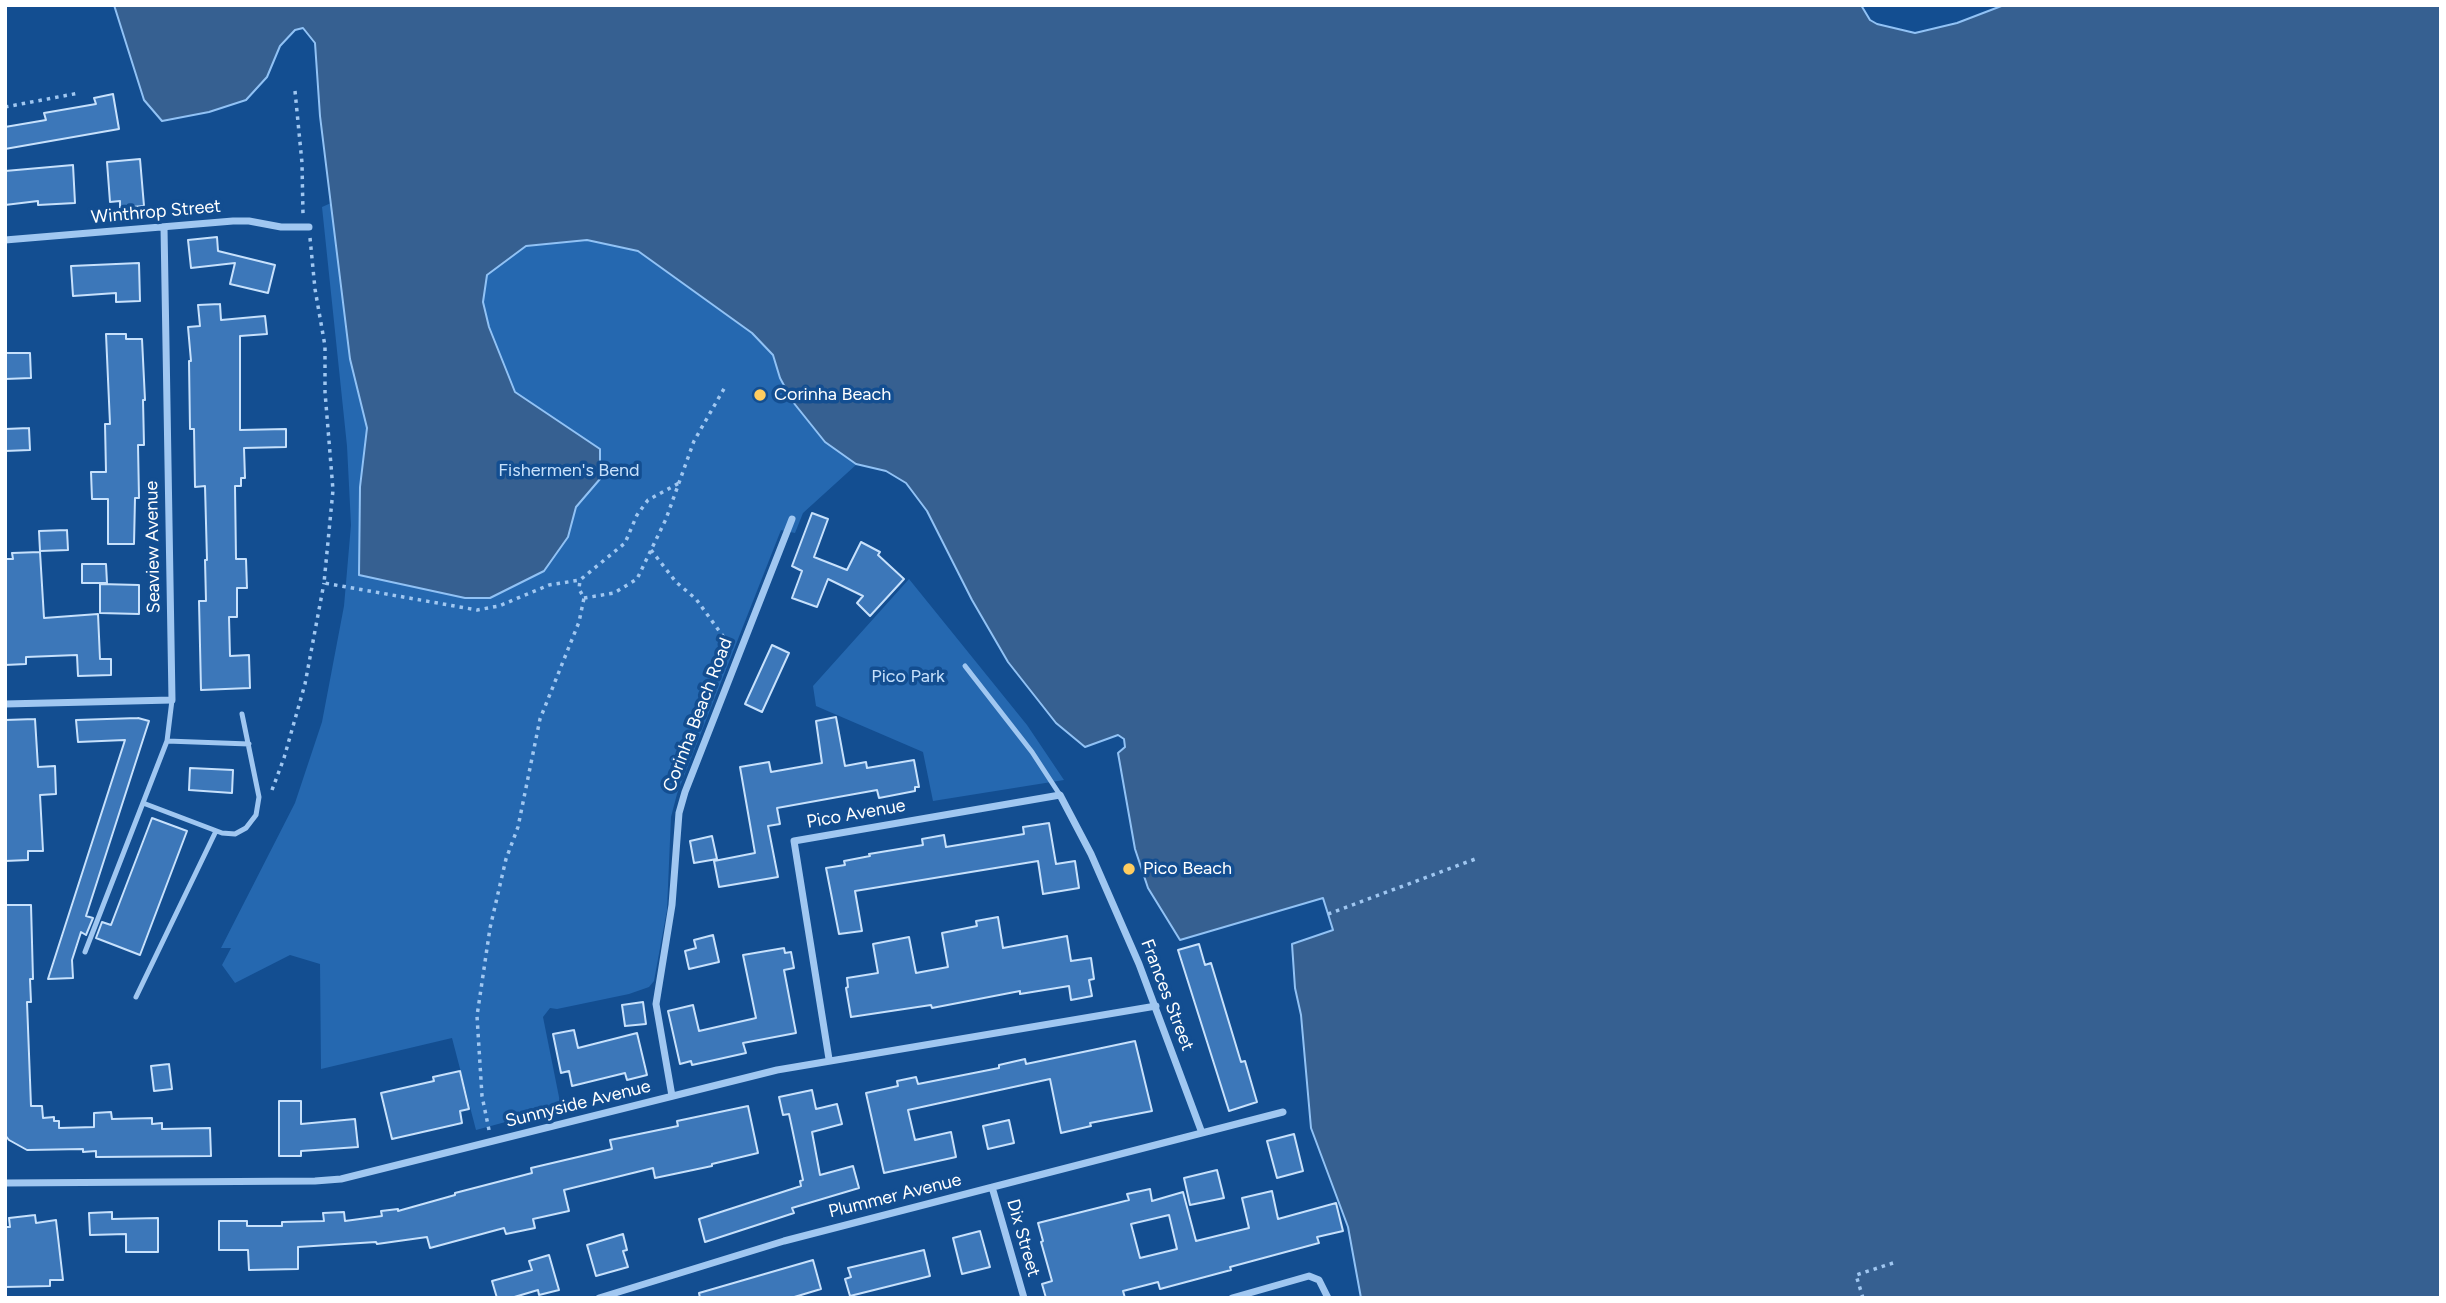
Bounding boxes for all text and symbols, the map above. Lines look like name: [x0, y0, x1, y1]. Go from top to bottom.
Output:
street label: Winthrop Street: [90, 196, 222, 228]
place label: Corinha Beach: [774, 384, 891, 406]
marker: Corinha Beach: [752, 387, 768, 403]
park label: Fishermen's Bend: [498, 460, 640, 482]
street label: Seaview Avenue: [141, 481, 165, 613]
street label: Corinha Beach Road: [659, 635, 737, 795]
park label: Pico Park: [871, 666, 945, 688]
street label: Pico Avenue: [805, 795, 907, 833]
place label: Pico Beach: [1143, 858, 1232, 880]
marker: Pico Beach: [1121, 861, 1137, 877]
street label: Frances Street: [1136, 936, 1198, 1054]
street label: Sunnyside Avenue: [503, 1076, 653, 1132]
street label: Plummer Avenue: [826, 1169, 964, 1223]
street label: Dix Street: [1002, 1197, 1044, 1279]

